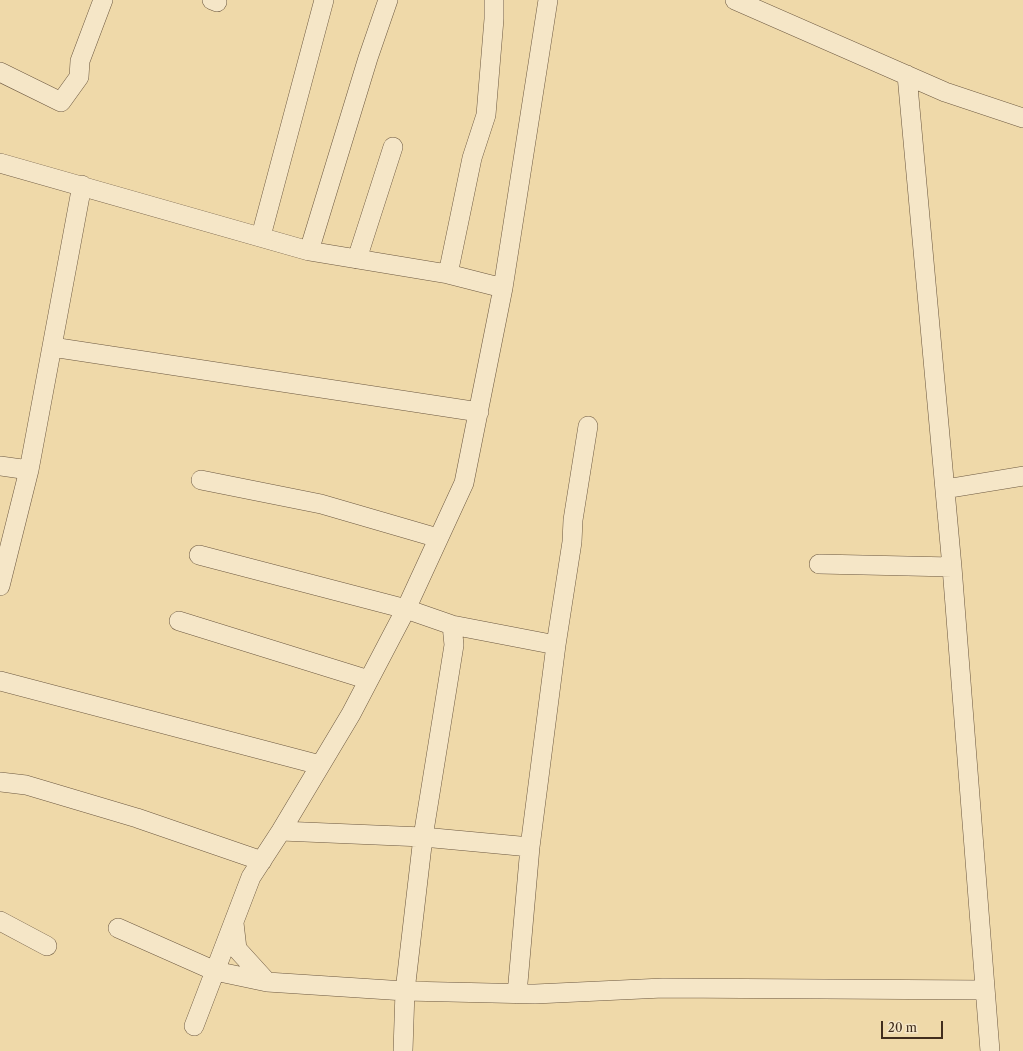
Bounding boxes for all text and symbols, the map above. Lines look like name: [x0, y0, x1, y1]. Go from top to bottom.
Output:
scale bar: [883, 1013, 945, 1039]
text: 20 m: [888, 1020, 917, 1035]

